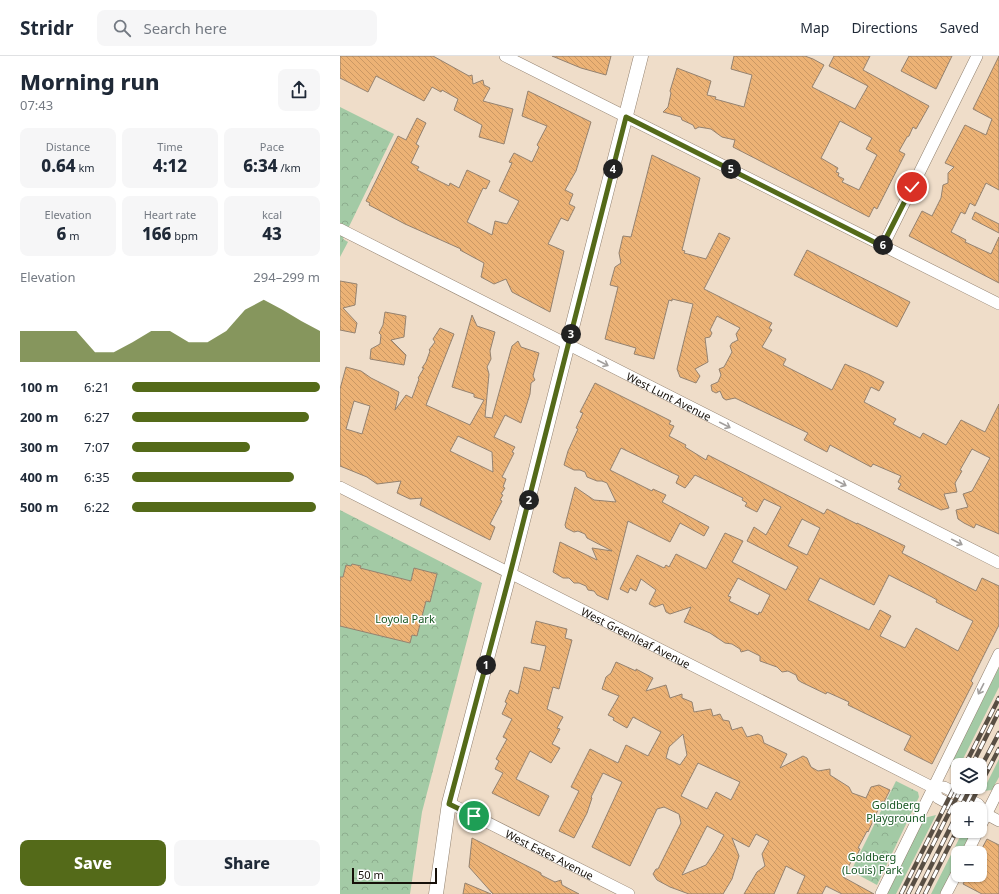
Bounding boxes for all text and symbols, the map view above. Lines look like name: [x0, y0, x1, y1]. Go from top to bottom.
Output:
search box: [97, 10, 377, 46]
text: Stridr: [20, 15, 73, 41]
icon: search: [111, 17, 133, 39]
text: Search here: [143, 18, 227, 38]
text: Map: [800, 18, 829, 37]
text: Directions: [851, 18, 918, 37]
text: Saved: [940, 18, 979, 37]
text: Morning run: [20, 66, 160, 96]
button: share: [278, 69, 320, 111]
text: 07:43: [20, 96, 53, 114]
text: Distance: [46, 139, 90, 154]
text: Time: [157, 139, 183, 154]
text: Pace: [260, 139, 284, 154]
text: 0.64: [41, 154, 76, 177]
text: 4:12: [153, 154, 187, 177]
text: 6:34: [243, 154, 278, 177]
pin: 4: [603, 159, 623, 179]
pin: 5: [721, 159, 741, 179]
text: km: [76, 160, 95, 175]
text: /km: [278, 160, 301, 175]
text: 4: [610, 161, 616, 176]
text: 5: [728, 161, 734, 176]
pin: [895, 170, 929, 204]
icon: check: [901, 176, 923, 198]
text: Elevation: [45, 207, 91, 222]
text: Heart rate: [144, 207, 196, 222]
text: kcal: [262, 207, 282, 222]
text: 6: [57, 222, 66, 245]
text: 166: [142, 222, 171, 245]
text: 43: [262, 222, 282, 245]
text: m: [66, 228, 79, 243]
text: bpm: [171, 228, 198, 243]
pin: 6: [873, 235, 893, 255]
text: 6: [880, 237, 886, 252]
text: Elevation: [20, 268, 76, 286]
text: 294–299 m: [253, 268, 320, 286]
pin: 3: [561, 324, 581, 344]
text: 3: [568, 326, 574, 341]
one-way arrow: [597, 360, 609, 367]
street label: West Lunt Avenue: [624, 368, 714, 424]
text: 100 m: [20, 378, 58, 396]
text: 6:21: [84, 378, 110, 396]
text: 200 m: [20, 408, 58, 426]
text: 6:27: [84, 408, 110, 426]
one-way arrow: [718, 421, 730, 429]
text: 300 m: [20, 438, 58, 456]
text: 7:07: [84, 438, 110, 456]
text: 400 m: [20, 468, 58, 486]
text: 6:35: [84, 468, 110, 486]
one-way arrow: [834, 480, 846, 487]
pin: 2: [519, 490, 539, 510]
text: 2: [526, 492, 532, 507]
text: 500 m: [20, 498, 58, 516]
text: 6:22: [84, 498, 110, 516]
one-way arrow: [951, 538, 963, 546]
street label: West Greenleaf Avenue: [579, 603, 693, 671]
park label: Loyola Park: [375, 611, 435, 626]
pin: 1: [476, 655, 496, 675]
text: 1: [483, 657, 489, 672]
one-way arrow: [977, 683, 984, 695]
map controls: [951, 758, 987, 882]
button: layers: [951, 758, 987, 794]
park label: Goldberg Playground: [866, 797, 926, 825]
pin: [457, 799, 491, 833]
button: +: [951, 802, 987, 838]
icon: arrive: [463, 805, 485, 827]
street label: West Estes Avenue: [503, 825, 596, 883]
button: Save: [20, 840, 166, 886]
button: Share: [174, 840, 320, 886]
button: −: [951, 846, 987, 882]
park label: Goldberg (Louis) Park: [842, 849, 902, 877]
scale bar: [352, 866, 437, 885]
text: 50 m: [358, 867, 384, 882]

